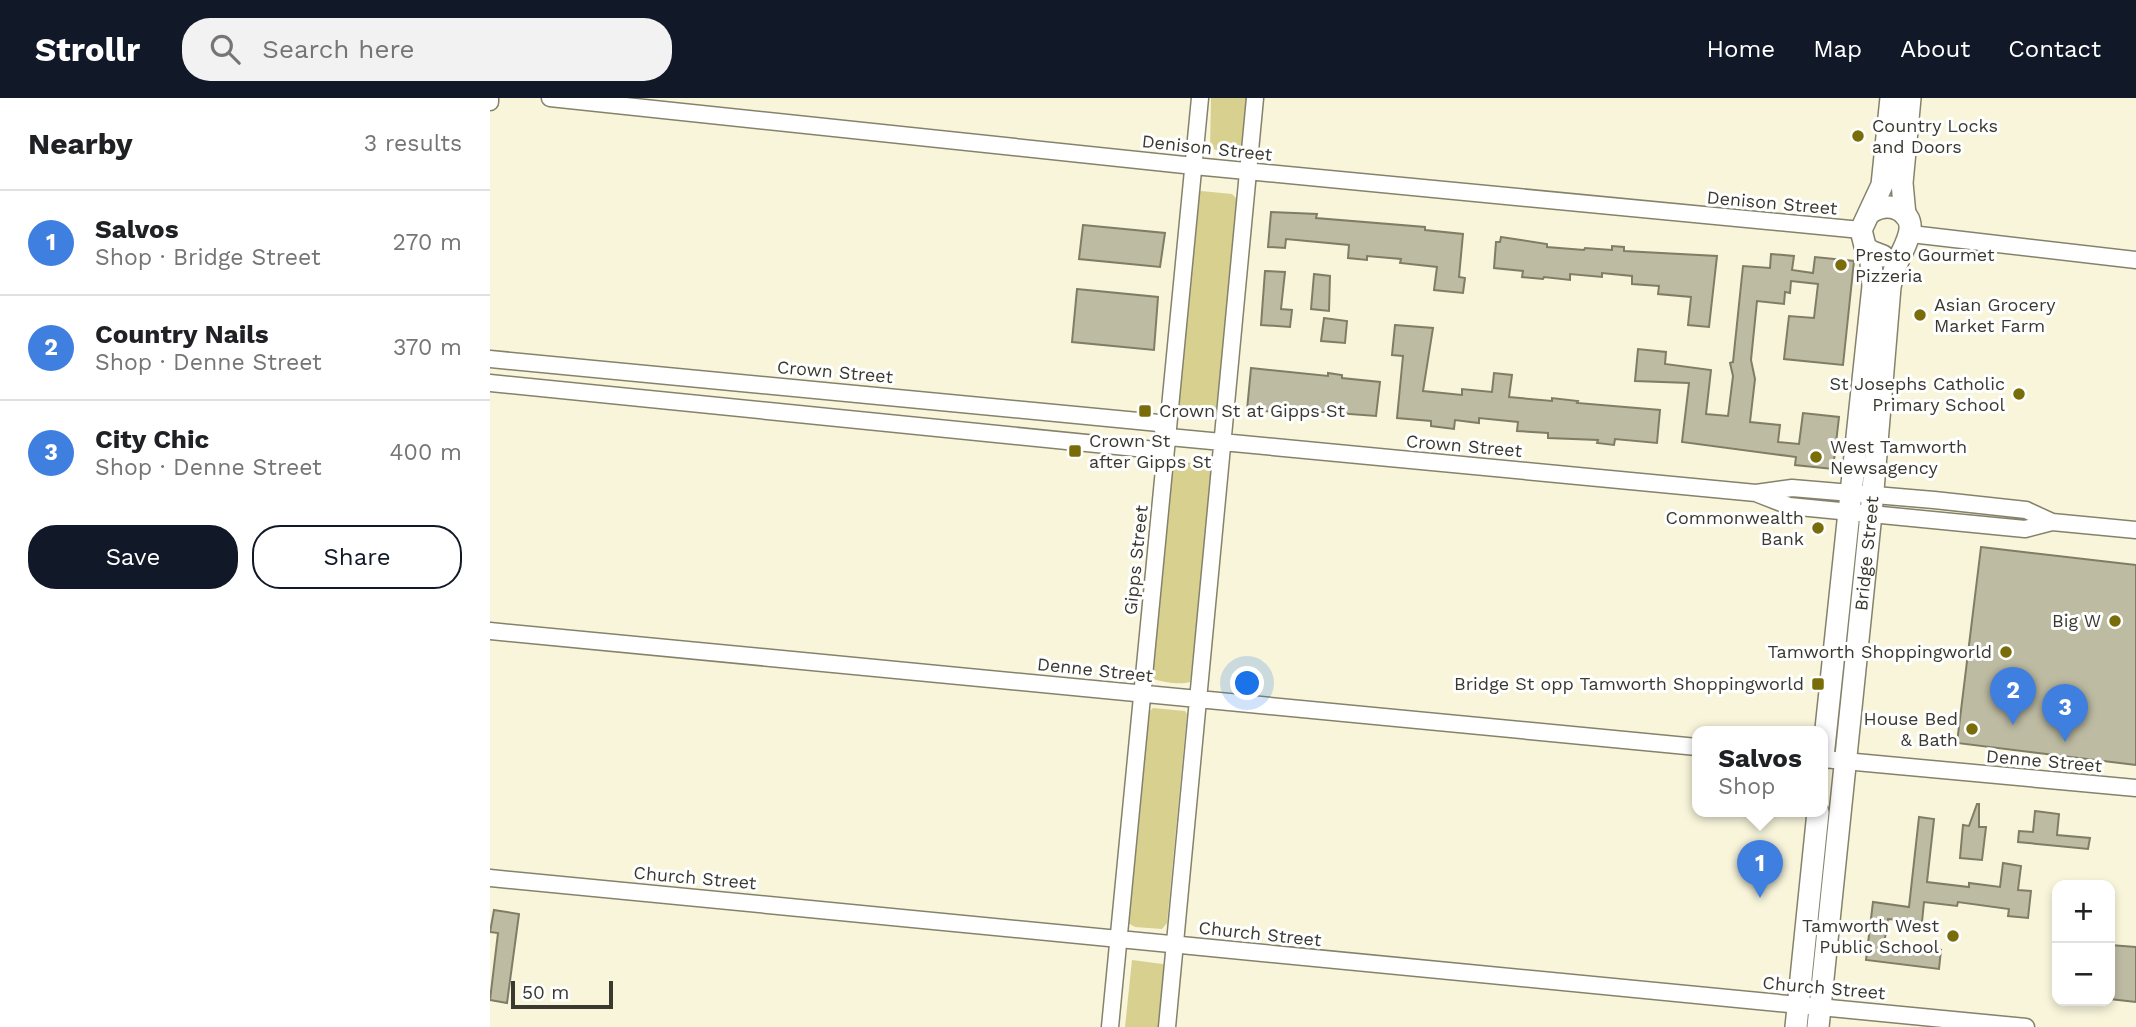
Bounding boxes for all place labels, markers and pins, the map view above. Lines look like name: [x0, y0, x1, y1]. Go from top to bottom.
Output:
place label: Country Locks and Doors: [1872, 115, 1998, 157]
marker: Country Locks and Doors: [1850, 128, 1866, 144]
place label: Presto Gourmet Pizzeria: [1855, 244, 1995, 286]
marker: Presto Gourmet Pizzeria: [1833, 257, 1849, 273]
place label: Asian Grocery Market Farm: [1934, 294, 2056, 336]
marker: Asian Grocery Market Farm: [1912, 307, 1928, 323]
place label: St Josephs Catholic Primary School: [1829, 373, 2005, 415]
marker: St Josephs Catholic Primary School: [2011, 386, 2027, 402]
place label: Crown St at Gipps St: [1159, 400, 1346, 421]
marker: Crown St at Gipps St: [1137, 403, 1153, 419]
place label: Crown St after Gipps St: [1089, 430, 1212, 472]
place label: West Tamworth Newsagency: [1830, 436, 1967, 478]
marker: Crown St after Gipps St: [1067, 443, 1083, 459]
marker: West Tamworth Newsagency: [1808, 449, 1824, 465]
place label: Commonwealth Bank: [1666, 507, 1804, 549]
marker: Commonwealth Bank: [1810, 520, 1826, 536]
place label: Big W: [2052, 610, 2101, 631]
marker: Big W: [2107, 613, 2123, 629]
place label: Tamworth Shoppingworld: [1767, 641, 1992, 662]
marker: Tamworth Shoppingworld: [1998, 644, 2014, 660]
pin: 2: [1990, 667, 2036, 725]
place label: Bridge St opp Tamworth Shoppingworld: [1454, 673, 1804, 694]
marker: Bridge St opp Tamworth Shoppingworld: [1810, 676, 1826, 692]
pin: 3: [2042, 684, 2088, 742]
place label: House Bed & Bath: [1864, 708, 1958, 750]
marker: House Bed & Bath: [1964, 721, 1980, 737]
pin: 1: [1737, 840, 1783, 898]
place label: Tamworth West Public School: [1802, 915, 1939, 957]
marker: Tamworth West Public School: [1945, 928, 1961, 944]

